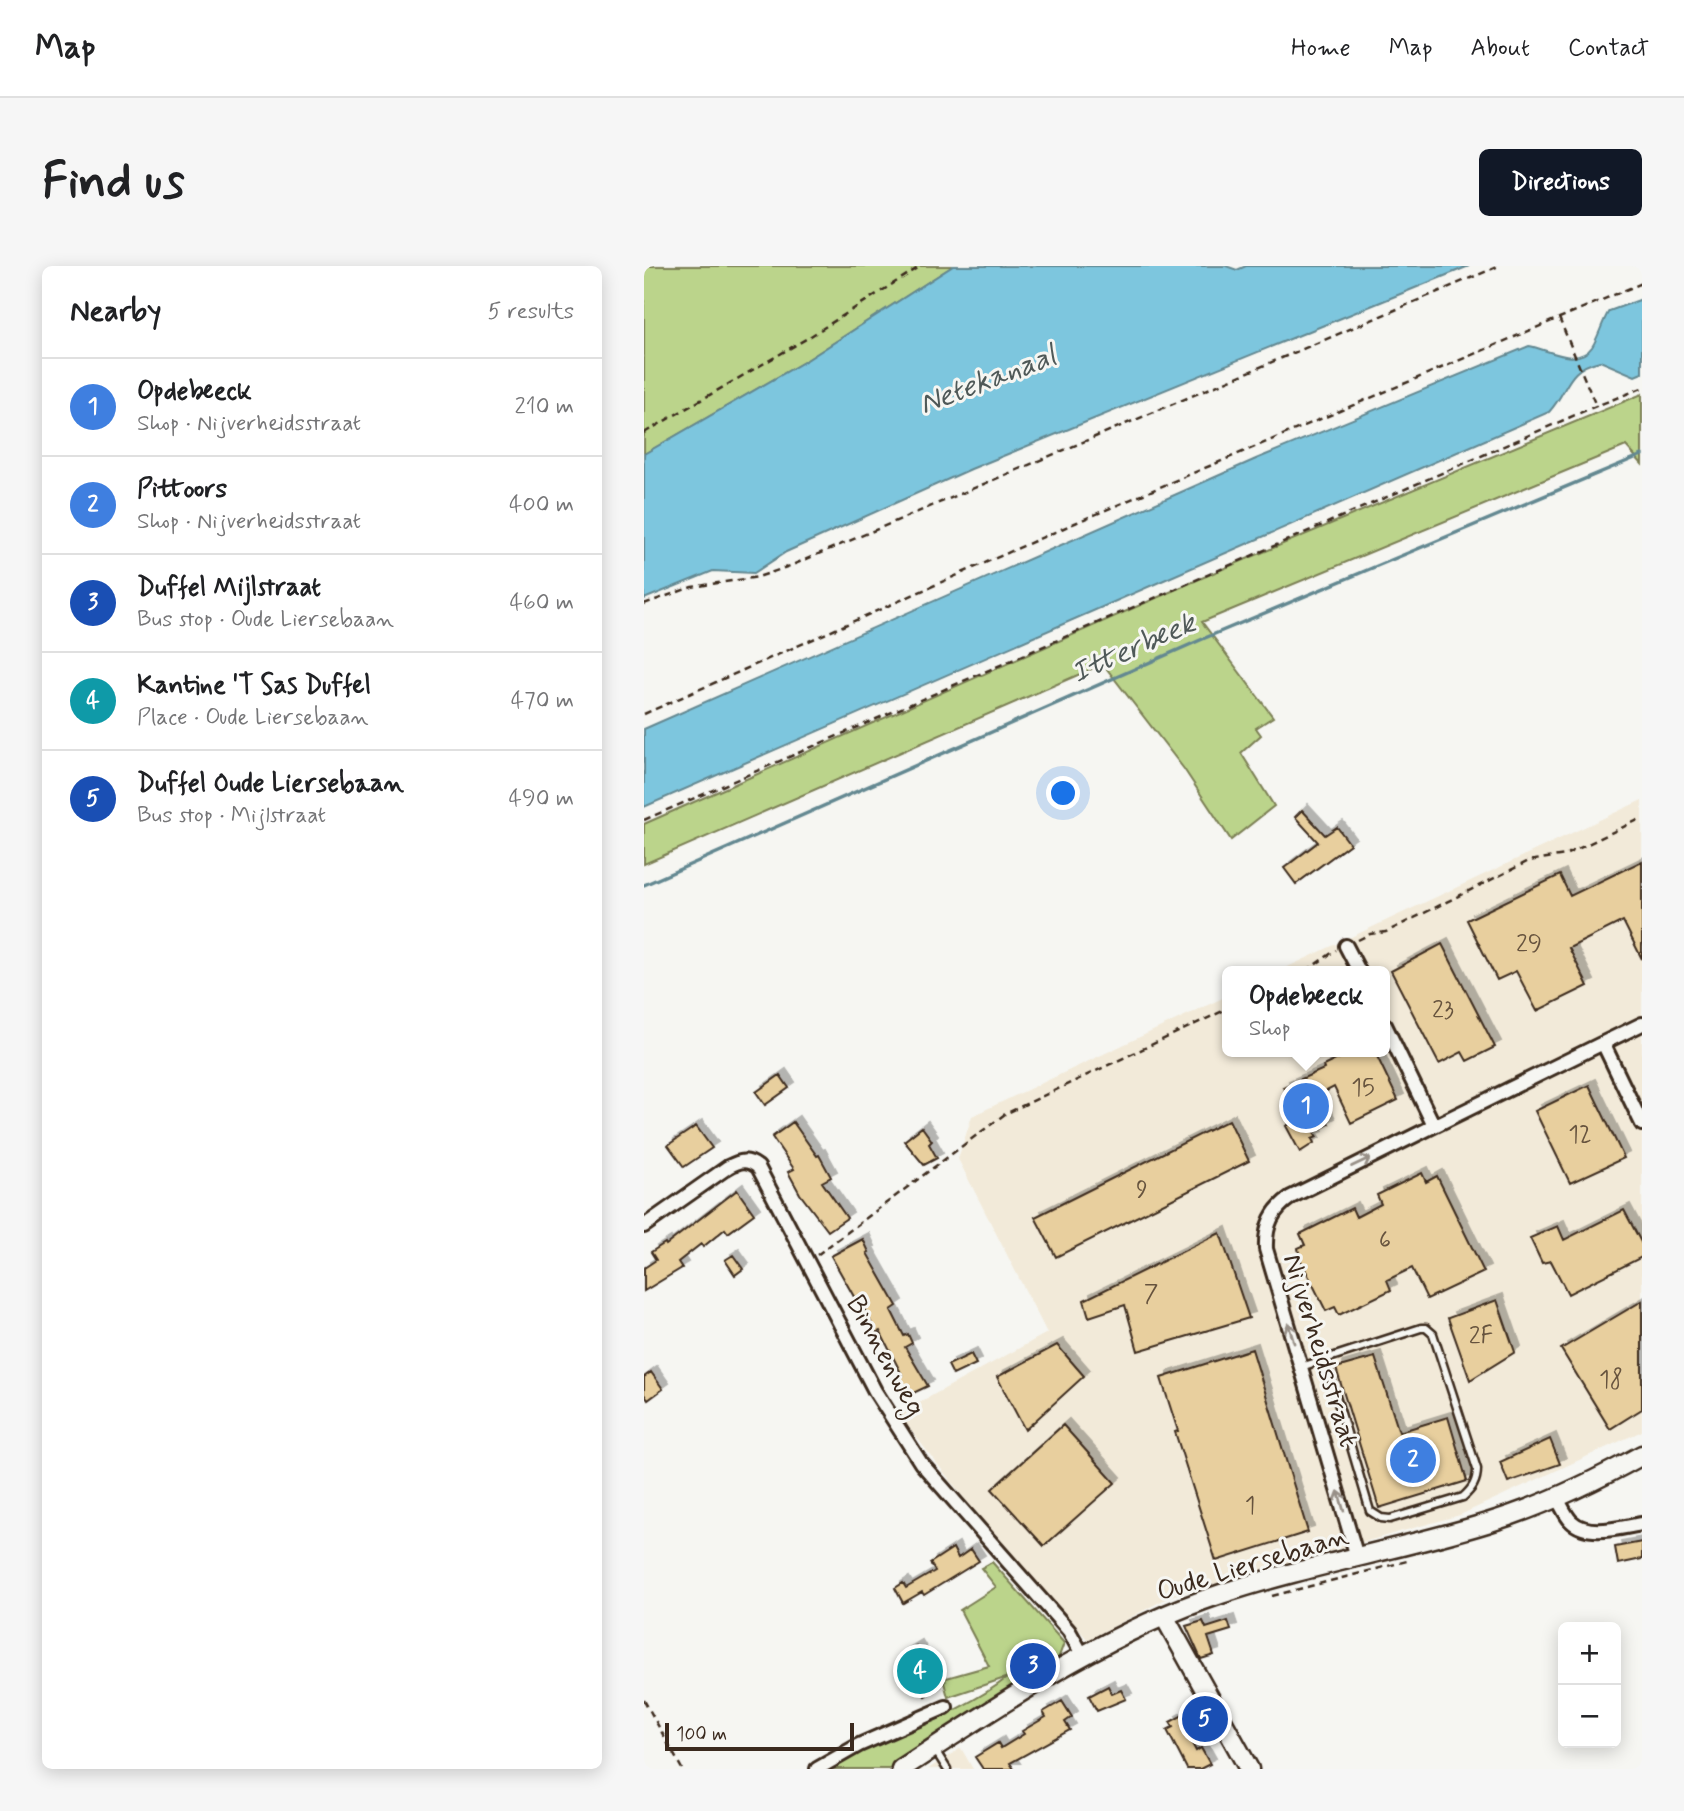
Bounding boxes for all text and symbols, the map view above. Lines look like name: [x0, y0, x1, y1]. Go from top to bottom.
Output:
text: Map: [35, 26, 95, 70]
text: Home: [1291, 33, 1351, 64]
text: Map: [1389, 33, 1433, 64]
text: About: [1471, 33, 1530, 64]
text: Contact: [1568, 33, 1649, 64]
button: Directions: [1479, 149, 1642, 216]
text: Find us: [42, 150, 185, 215]
text: Nearby: [70, 292, 161, 331]
text: 5 results: [488, 297, 574, 327]
water label: Netekanaal: [914, 336, 1064, 424]
text: Opdebeeck: [137, 375, 252, 409]
text: 1: [88, 392, 98, 422]
text: 210 m: [514, 392, 574, 422]
text: Shop · Nijverheidsstraat: [137, 409, 361, 439]
text: Pittoors: [137, 473, 227, 507]
text: 2: [87, 490, 99, 520]
text: 400 m: [509, 490, 574, 520]
text: Shop · Nijverheidsstraat: [137, 507, 361, 537]
text: Duffel Mijlstraat: [137, 571, 321, 605]
text: 3: [88, 588, 98, 618]
text: 460 m: [510, 588, 574, 618]
water label: Itterbeek: [1065, 603, 1204, 693]
text: Bus stop · Oude Liersebaan: [137, 605, 394, 635]
text: Kantine 'T Sas Duffel: [137, 669, 371, 703]
text: 4: [86, 686, 100, 716]
text: 470 m: [511, 686, 574, 716]
text: Place · Oude Liersebaan: [137, 703, 369, 733]
text: Duffel Oude Liersebaan: [137, 767, 404, 801]
your location: [1046, 776, 1080, 810]
text: 5: [86, 784, 100, 814]
text: 490 m: [509, 784, 574, 814]
text: Bus stop · Mijlstraat: [137, 801, 326, 831]
house number: 29: [1516, 929, 1542, 960]
popup: [1222, 966, 1390, 1057]
text: Opdebeeck: [1249, 980, 1363, 1014]
house number: 23: [1432, 995, 1454, 1026]
text: Shop: [1249, 1014, 1291, 1044]
house number: 15: [1351, 1073, 1375, 1104]
pin: 1: [1283, 1080, 1329, 1132]
house number: 12: [1568, 1120, 1592, 1151]
one-way arrow: [1350, 1154, 1371, 1168]
house number: 9: [1136, 1175, 1148, 1206]
house number: 6: [1379, 1225, 1391, 1256]
street label: Nijverheidsstraat: [1273, 1250, 1367, 1452]
house number: 7: [1144, 1279, 1158, 1310]
street label: Binnenweg: [835, 1289, 933, 1425]
house number: 2F: [1469, 1321, 1493, 1352]
one-way arrow: [1283, 1322, 1296, 1344]
house number: 18: [1599, 1365, 1623, 1396]
pin: 2: [1390, 1434, 1436, 1486]
one-way arrow: [1334, 1490, 1347, 1512]
house number: 1: [1245, 1491, 1255, 1522]
street label: Oude Liersebaan: [1152, 1518, 1353, 1611]
map controls: [1558, 1622, 1621, 1748]
button: +: [1558, 1622, 1621, 1685]
pin: 3: [1010, 1640, 1056, 1692]
pin: 4: [897, 1645, 943, 1697]
button: −: [1558, 1685, 1621, 1748]
pin: 5: [1182, 1693, 1228, 1745]
scale bar: [665, 1720, 854, 1752]
text: 100 m: [676, 1722, 727, 1747]

